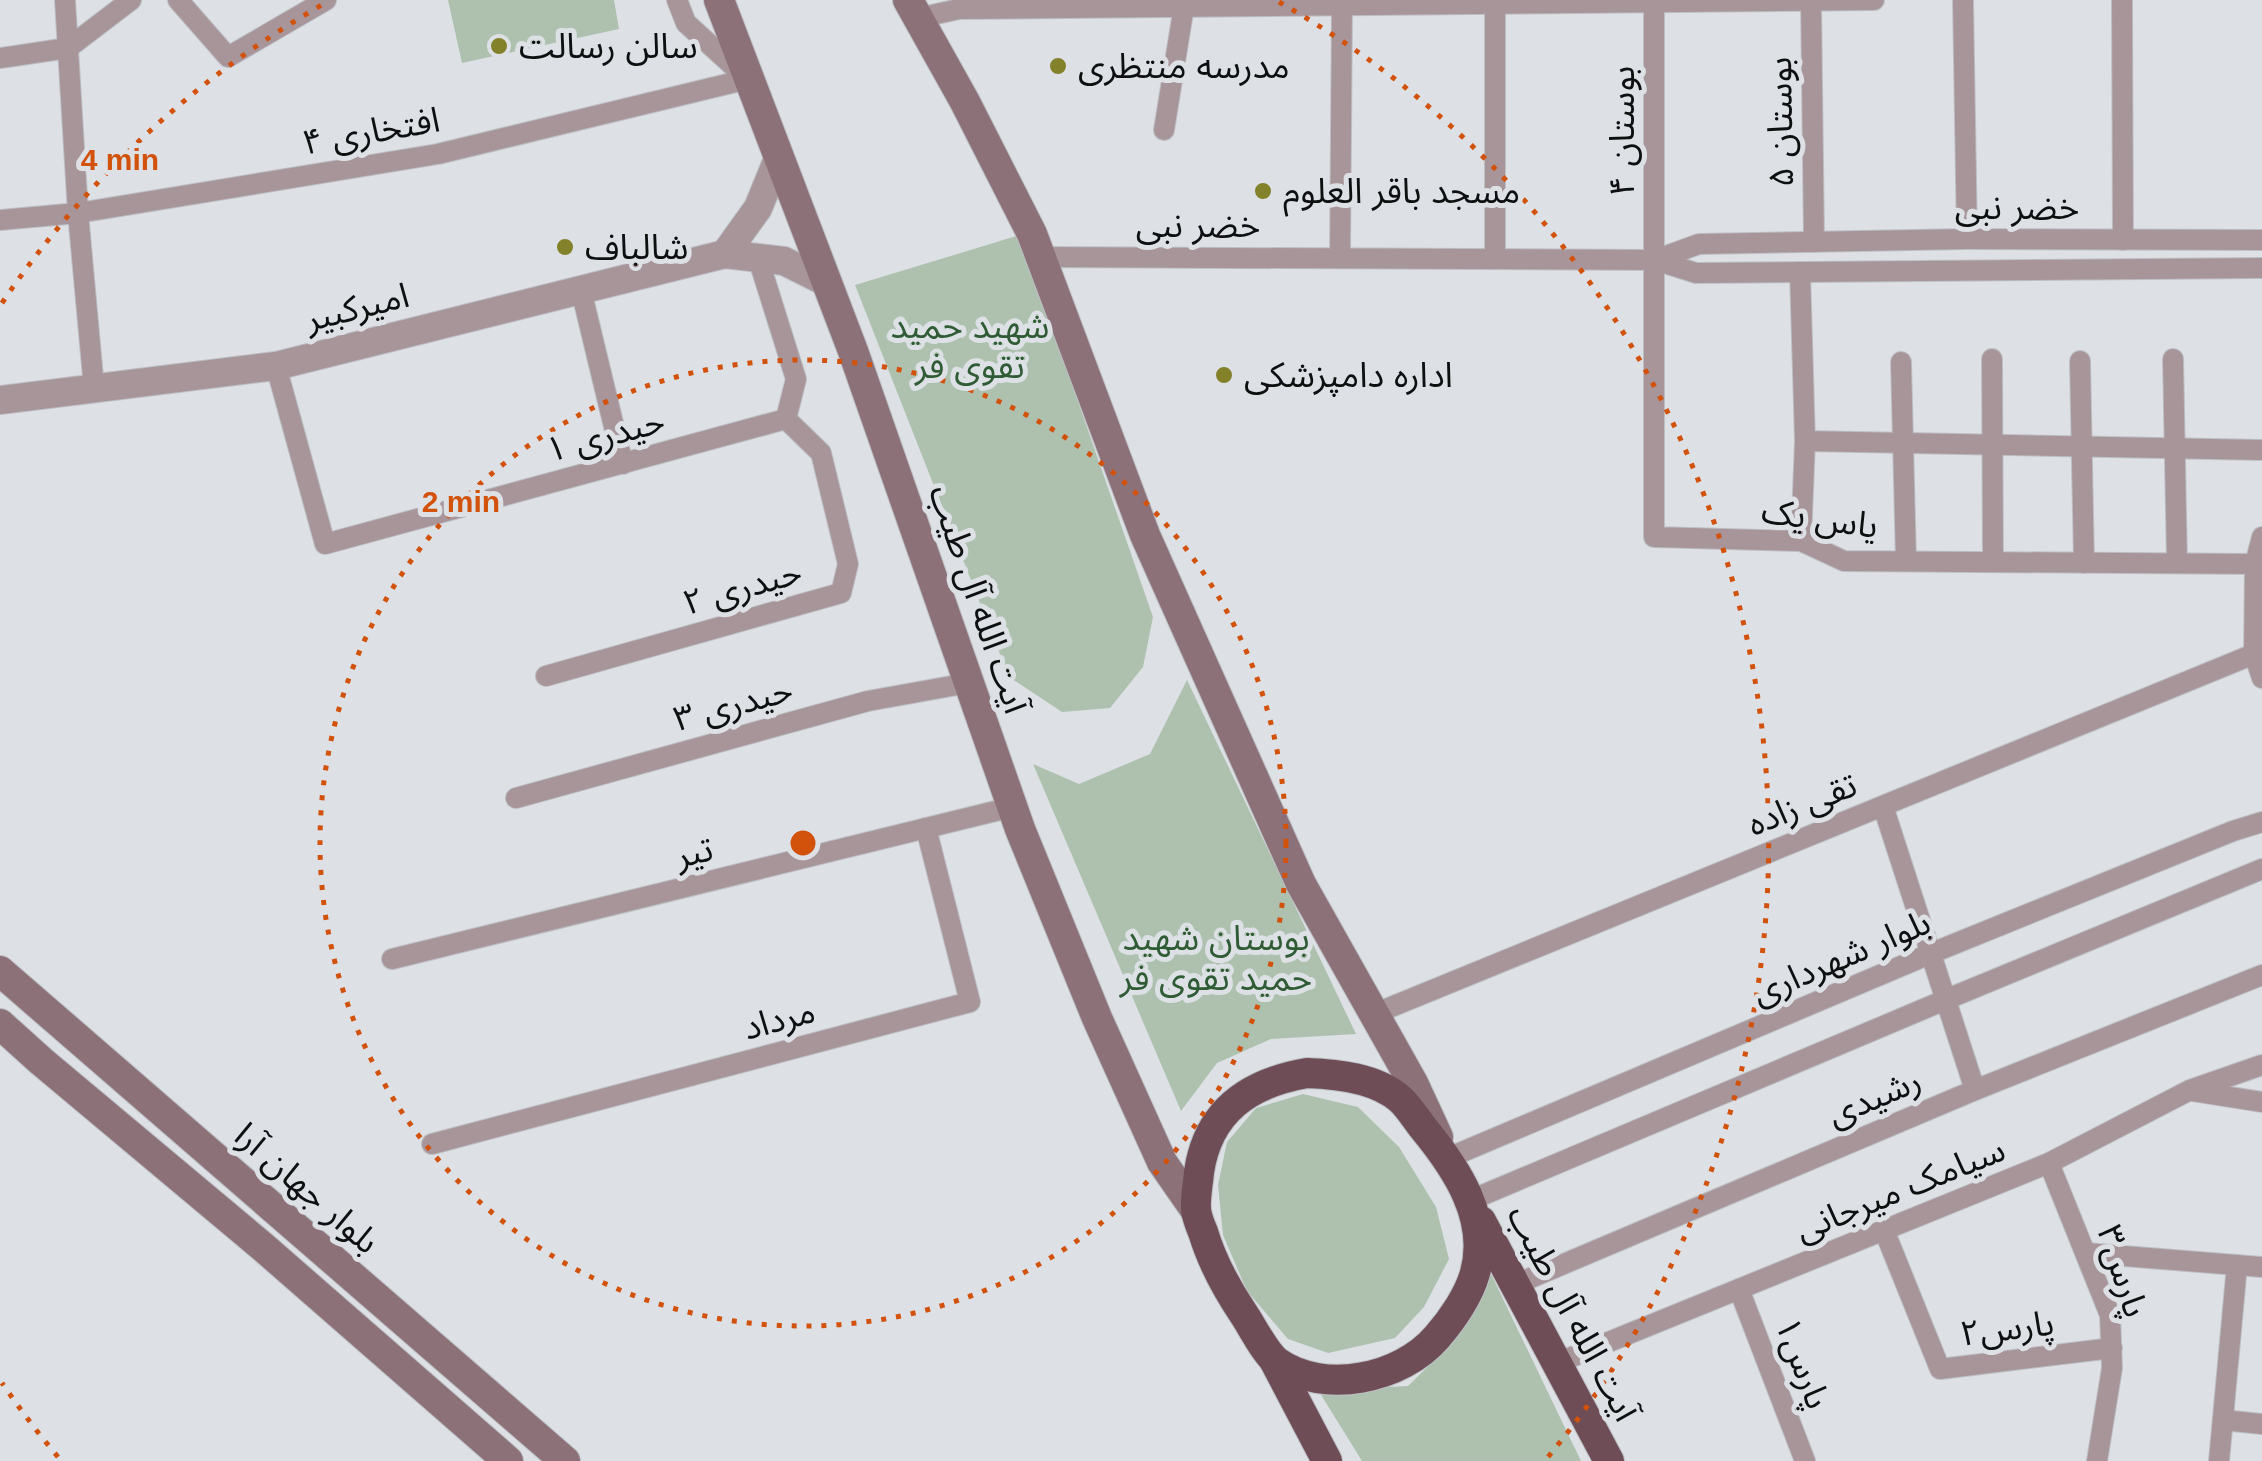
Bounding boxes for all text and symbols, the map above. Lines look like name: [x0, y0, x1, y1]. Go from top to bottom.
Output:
place label: سالن رسالت: [519, 26, 698, 67]
marker: سالن رسالت: [488, 35, 510, 57]
place label: مدرسه منتظری: [1078, 46, 1290, 87]
marker: مدرسه منتظری: [1047, 55, 1069, 77]
street label: بوستان ۵: [1759, 56, 1801, 188]
street label: بوستان ۴: [1602, 66, 1642, 196]
street label: افتخاری ۴: [299, 99, 443, 164]
text: 4 min: [81, 143, 159, 176]
place label: مسجد باقر العلوم: [1283, 171, 1520, 217]
marker: مسجد باقر العلوم: [1252, 180, 1274, 202]
street label: خضر نبی: [1955, 187, 2079, 227]
street label: خضر نبی: [1136, 205, 1260, 245]
place label: شالباف: [585, 227, 688, 266]
marker: شالباف: [554, 236, 576, 258]
street label: امیرکبیر: [300, 275, 413, 339]
park label: شهید حمید تقوی فر: [890, 306, 1050, 386]
place label: اداره دامپزشکی: [1244, 355, 1453, 397]
marker: اداره دامپزشکی: [1213, 364, 1235, 386]
street label: حیدری ۱: [541, 400, 669, 471]
street label: آیت الله آل طیب: [921, 480, 1037, 720]
text: 2 min: [422, 485, 500, 518]
street label: یاس یک: [1759, 490, 1881, 546]
street label: حیدری ۲: [678, 551, 806, 624]
street label: حیدری ۳: [669, 669, 797, 740]
street label: تقی زاده: [1741, 764, 1863, 845]
centre of rings: [785, 825, 821, 861]
street label: تیر: [670, 828, 717, 876]
street label: بلوار شهرداری: [1746, 902, 1937, 1013]
park label: بوستان شهید حمید تقوی فر: [1119, 918, 1312, 998]
street label: مرداد: [739, 990, 819, 1048]
street label: رشیدی: [1821, 1060, 1927, 1135]
street label: بلوار جهان آرا: [226, 1114, 387, 1262]
street label: سیامک میرجانی: [1789, 1129, 2011, 1249]
street label: آیت الله آل طیب: [1499, 1198, 1648, 1429]
street label: پارس۳: [2087, 1220, 2157, 1323]
street label: پارس۲: [1958, 1302, 2057, 1356]
street label: پارس۱: [1765, 1312, 1839, 1415]

